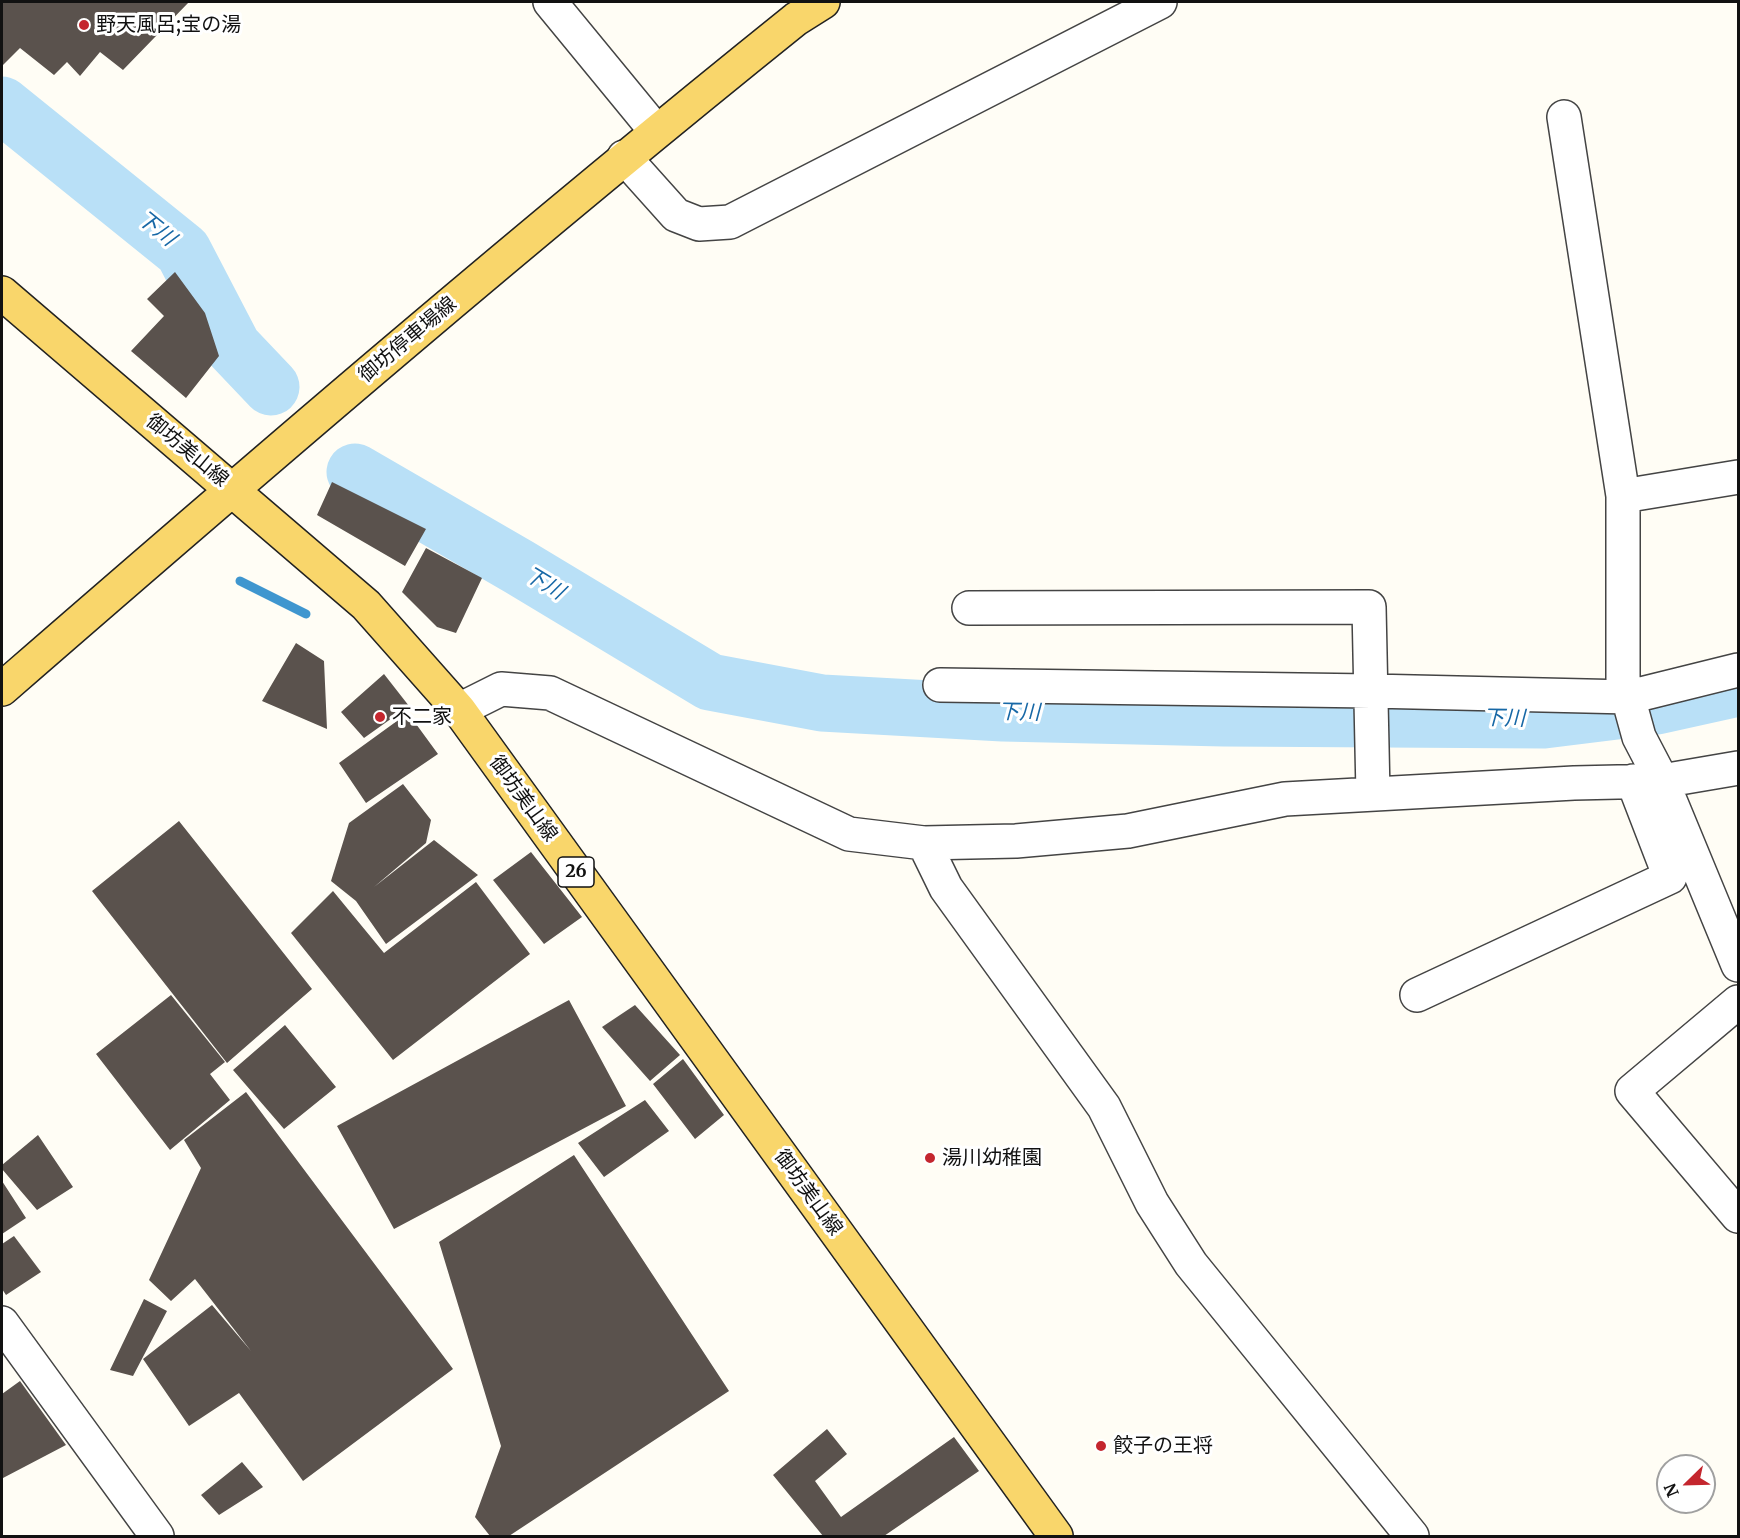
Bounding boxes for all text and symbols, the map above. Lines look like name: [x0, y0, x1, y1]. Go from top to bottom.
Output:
place label: 野天風呂;宝の湯: [96, 13, 241, 37]
marker: 野天風呂;宝の湯: [77, 18, 91, 32]
water label: 下川: [132, 206, 180, 252]
street label: 御坊停車場線: [354, 292, 462, 388]
street label: 御坊美山線: [141, 410, 233, 492]
water label: 下川: [520, 562, 568, 606]
water label: 下川: [998, 700, 1040, 726]
place label: 不二家: [392, 705, 452, 729]
water label: 下川: [1483, 706, 1525, 732]
marker: 不二家: [373, 710, 387, 724]
street label: 御坊美山線: [484, 751, 562, 847]
road number: 26: [558, 857, 594, 887]
street label: 御坊美山線: [769, 1145, 847, 1241]
place label: 湯川幼稚園: [942, 1146, 1042, 1170]
marker: 湯川幼稚園: [923, 1151, 937, 1165]
place label: 餃子の王将: [1113, 1434, 1213, 1458]
marker: 餃子の王将: [1094, 1439, 1108, 1453]
north arrow: [1656, 1454, 1716, 1514]
text: N: [1660, 1481, 1683, 1500]

